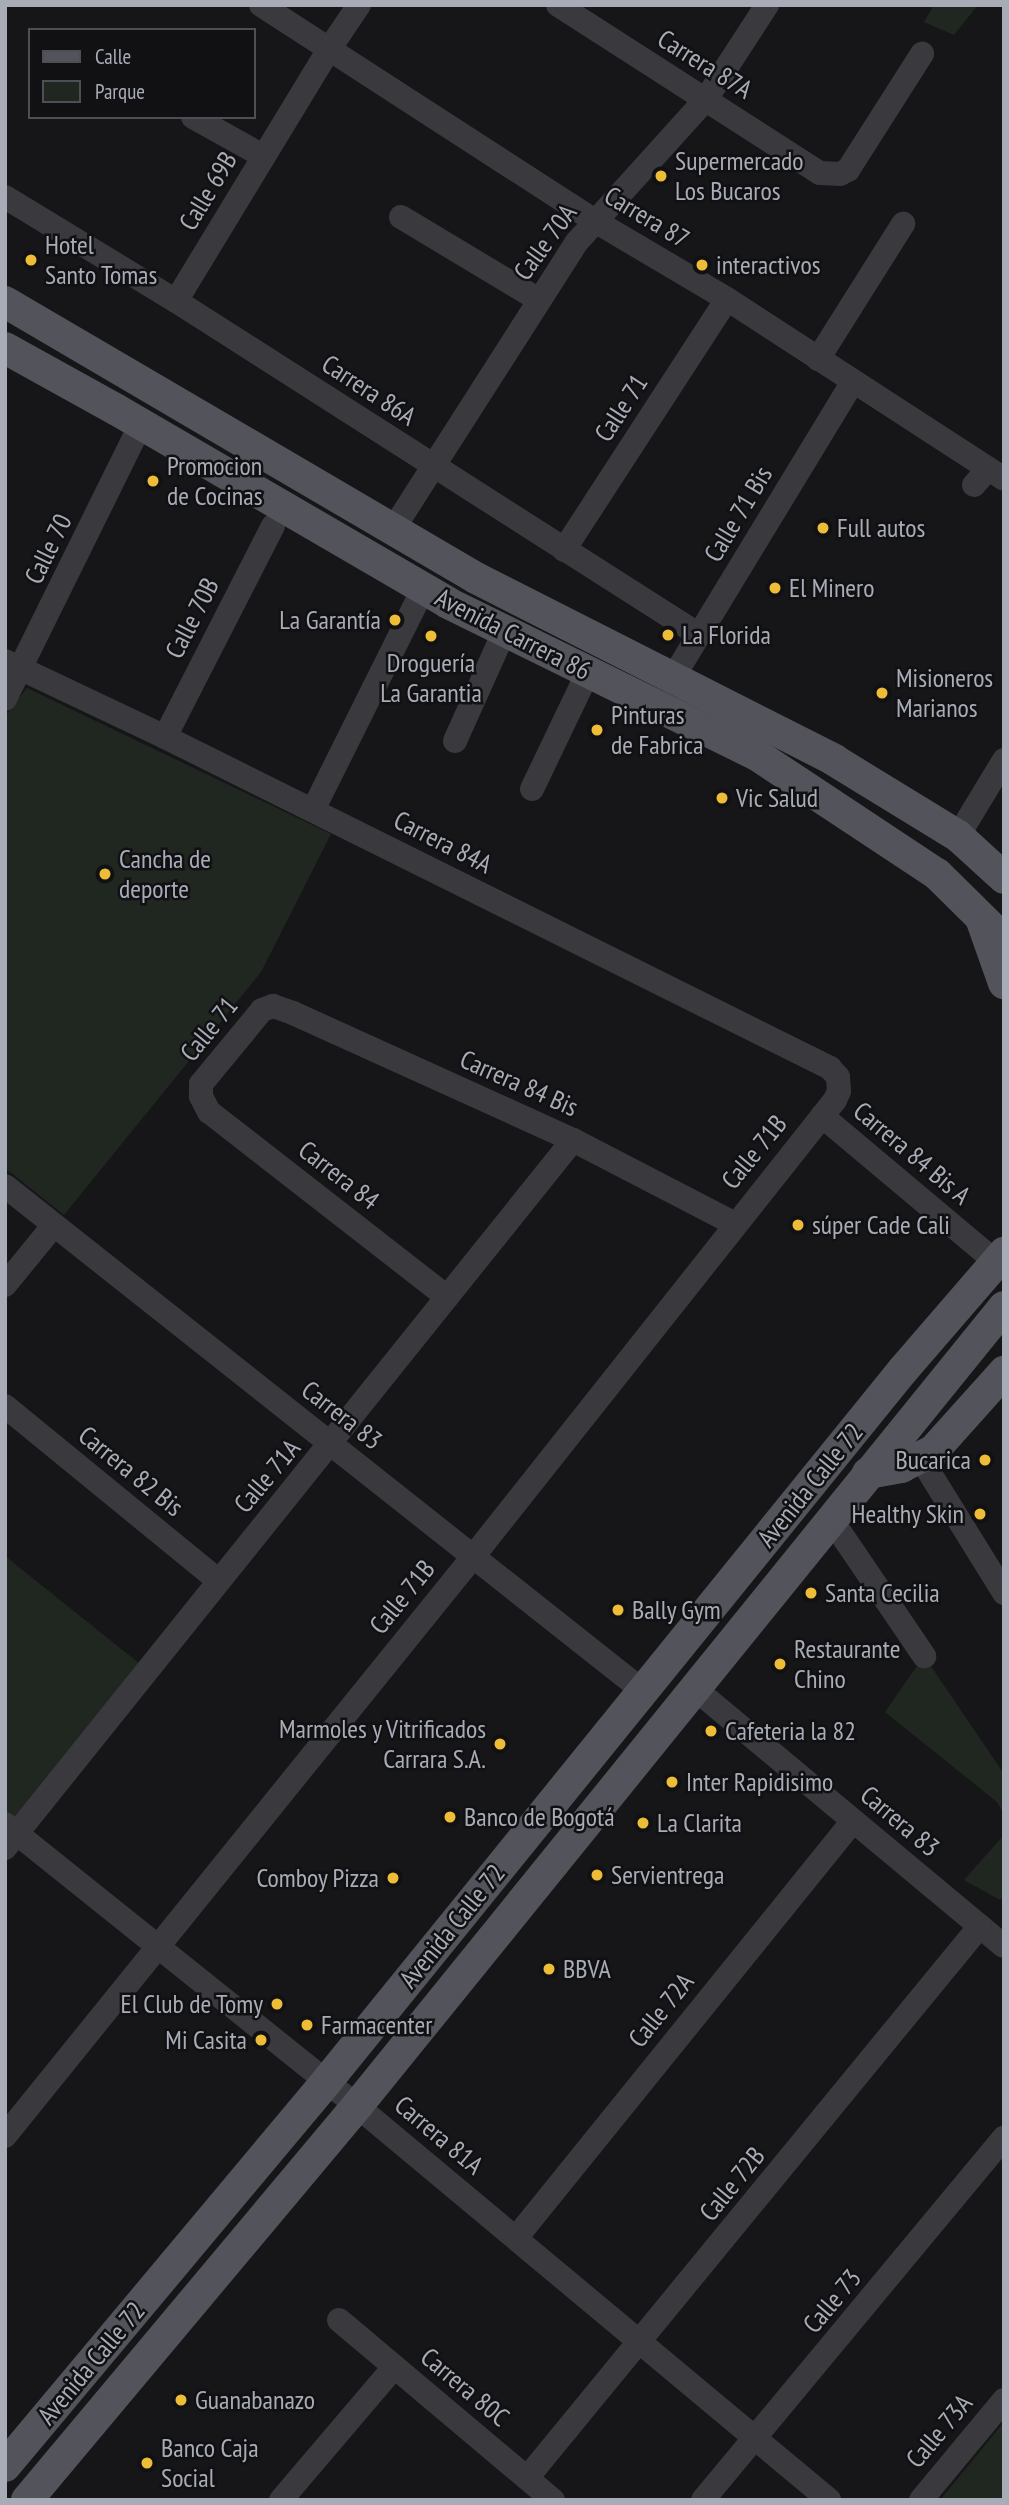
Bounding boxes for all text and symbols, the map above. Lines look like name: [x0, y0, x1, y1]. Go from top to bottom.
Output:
street label: Carrera 87A: [652, 23, 758, 105]
legend: [28, 28, 256, 119]
text: Calle: [95, 43, 131, 70]
text: Parque: [95, 78, 145, 105]
place label: Supermercado Los Bucaros: [675, 145, 804, 206]
street label: Calle 69B: [172, 146, 244, 236]
marker: Supermercado Los Bucaros: [653, 168, 669, 184]
street label: Carrera 87: [599, 180, 695, 254]
street label: Calle 70A: [507, 198, 583, 286]
place label: Hotel Santo Tomas: [45, 229, 158, 290]
place label: interactivos: [716, 249, 820, 281]
marker: Hotel Santo Tomas: [23, 252, 39, 268]
marker: interactivos: [694, 257, 710, 273]
street label: Carrera 86A: [316, 348, 422, 432]
street label: Calle 71: [588, 369, 654, 447]
place label: Promocion de Cocinas: [167, 450, 262, 512]
street label: Calle 71 Bis: [697, 461, 779, 567]
marker: Promocion de Cocinas: [145, 473, 161, 489]
street label: Calle 70: [18, 509, 78, 589]
place label: Full autos: [837, 512, 925, 544]
marker: Full autos: [815, 520, 831, 536]
place label: El Minero: [789, 572, 874, 604]
street label: Calle 70B: [159, 573, 225, 663]
marker: El Minero: [767, 580, 783, 596]
street label: Avenida Carrera 86: [430, 582, 596, 686]
place label: La Garantía: [279, 604, 381, 636]
marker: La Garantía: [387, 612, 403, 628]
place label: La Florida: [682, 619, 771, 651]
marker: La Florida: [660, 627, 676, 643]
marker: Droguería La Garantia: [423, 628, 439, 644]
place label: Droguería La Garantia: [380, 647, 482, 708]
place label: Misioneros Marianos: [896, 662, 993, 724]
marker: Misioneros Marianos: [874, 685, 890, 701]
place label: Pinturas de Fabrica: [611, 699, 703, 760]
marker: Pinturas de Fabrica: [589, 722, 605, 738]
place label: Vic Salud: [736, 782, 819, 814]
marker: Vic Salud: [714, 790, 730, 806]
street label: Carrera 84A: [389, 804, 497, 880]
place label: Cancha de deporte: [119, 843, 211, 904]
marker: Cancha de deporte: [97, 866, 113, 882]
street label: Calle 71: [174, 991, 244, 1067]
street label: Carrera 84 Bis: [455, 1043, 583, 1123]
street label: Carrera 84 Bis A: [847, 1095, 977, 1211]
street label: Calle 71B: [715, 1109, 793, 1195]
street label: Carrera 84: [293, 1134, 385, 1216]
place label: súper Cade Cali: [812, 1209, 950, 1241]
marker: súper Cade Cali: [790, 1217, 806, 1233]
street label: Carrera 83: [296, 1374, 388, 1456]
street label: Avenida Calle 72: [751, 1417, 869, 1553]
street label: Carrera 82 Bis: [72, 1419, 190, 1523]
street label: Calle 71A: [227, 1433, 307, 1519]
place label: Bucarica: [895, 1444, 971, 1476]
marker: Bucarica: [977, 1452, 993, 1468]
place label: Healthy Skin: [851, 1498, 964, 1530]
marker: Healthy Skin: [970, 1504, 990, 1524]
street label: Calle 71B: [363, 1554, 441, 1640]
place label: Santa Cecilia: [825, 1577, 940, 1609]
marker: Santa Cecilia: [803, 1585, 819, 1601]
place label: Bally Gym: [632, 1594, 722, 1626]
marker: Bally Gym: [610, 1602, 626, 1618]
place label: Restaurante Chino: [794, 1633, 900, 1694]
marker: Restaurante Chino: [772, 1656, 788, 1672]
place label: Marmoles y Vitrificados Carrara S.A.: [277, 1713, 486, 1774]
place label: Cafeteria la 82: [725, 1715, 856, 1747]
marker: Cafeteria la 82: [703, 1723, 719, 1739]
marker: Marmoles y Vitrificados Carrara S.A.: [492, 1736, 508, 1752]
place label: Inter Rapidisimo: [686, 1766, 833, 1798]
marker: Inter Rapidisimo: [664, 1774, 680, 1790]
street label: Carrera 83: [854, 1779, 946, 1863]
place label: Banco de Bogotá: [464, 1801, 615, 1833]
place label: La Clarita: [657, 1807, 742, 1839]
marker: Banco de Bogotá: [442, 1809, 458, 1825]
marker: La Clarita: [635, 1815, 651, 1831]
street label: Avenida Calle 72: [393, 1858, 511, 1994]
place label: Servientrega: [611, 1859, 724, 1891]
place label: Comboy Pizza: [256, 1862, 379, 1894]
marker: Servientrega: [589, 1867, 605, 1883]
marker: Comboy Pizza: [385, 1870, 401, 1886]
place label: BBVA: [563, 1953, 611, 1985]
marker: BBVA: [541, 1961, 557, 1977]
street label: Calle 72A: [622, 1967, 700, 2053]
place label: El Club de Tomy: [120, 1988, 263, 2020]
marker: El Club de Tomy: [269, 1996, 285, 2012]
place label: Farmacenter: [321, 2009, 432, 2041]
marker: Farmacenter: [299, 2017, 315, 2033]
place label: Mi Casita: [165, 2024, 247, 2056]
marker: Mi Casita: [253, 2032, 269, 2048]
street label: Carrera 81A: [388, 2089, 490, 2181]
street label: Calle 72B: [693, 2141, 771, 2227]
street label: Calle 73: [796, 2263, 868, 2339]
street label: Avenida Calle 72: [31, 2295, 151, 2431]
street label: Carrera 80C: [415, 2341, 515, 2433]
place label: Guanabanazo: [195, 2384, 315, 2416]
street label: Calle 73A: [899, 2388, 979, 2474]
marker: Guanabanazo: [173, 2392, 189, 2408]
place label: Banco Caja Social: [161, 2432, 259, 2494]
marker: Banco Caja Social: [139, 2455, 155, 2471]

